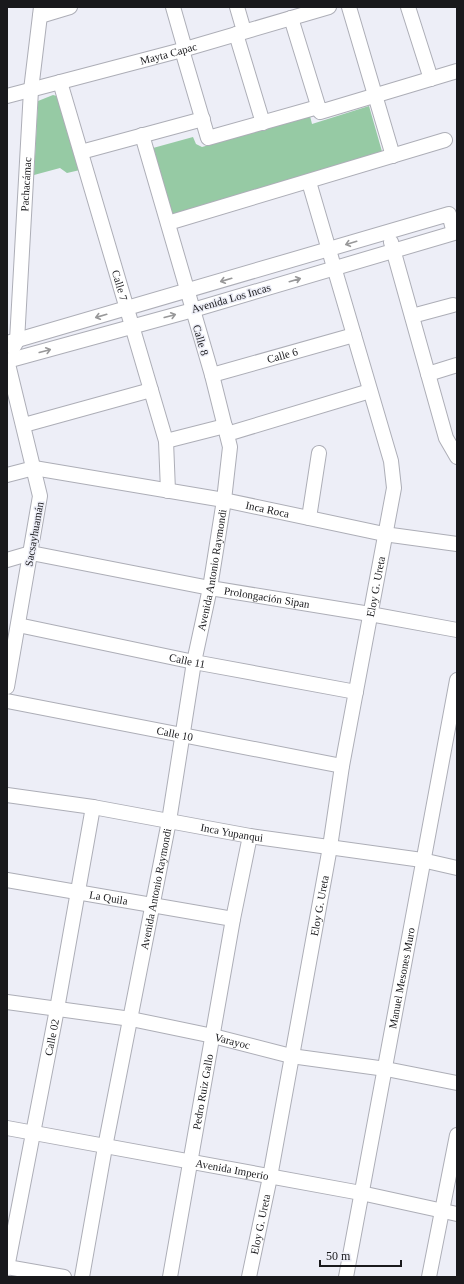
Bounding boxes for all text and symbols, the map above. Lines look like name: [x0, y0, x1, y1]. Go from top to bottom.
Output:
street label: Mayta Capac: [139, 40, 198, 67]
street label: Pachacámac: [18, 157, 33, 212]
one-way arrow: [345, 240, 358, 247]
street label: Calle 7: [110, 269, 130, 303]
one-way arrow: [288, 276, 301, 283]
one-way arrow: [220, 277, 233, 284]
street label: Avenida Los Incas: [190, 281, 272, 315]
one-way arrow: [163, 312, 176, 319]
one-way arrow: [95, 313, 108, 320]
street label: Calle 8: [191, 323, 211, 357]
street label: Calle 6: [265, 345, 300, 365]
one-way arrow: [38, 346, 51, 354]
street label: Inca Roca: [245, 499, 290, 520]
street label: Sacsayhuamán: [22, 500, 46, 567]
street label: Avenida Antonio Raymondi: [195, 508, 228, 632]
street label: Eloy G. Ureta: [364, 555, 387, 618]
street label: Prolongación Sipan: [223, 584, 311, 610]
street label: Calle 11: [168, 651, 206, 670]
street label: Calle 10: [156, 724, 195, 743]
street label: Inca Yupanqui: [200, 821, 264, 844]
street label: Avenida Antonio Raymondi: [138, 827, 173, 951]
street label: Eloy G. Ureta: [308, 874, 331, 937]
street label: La Quila: [88, 888, 129, 907]
street label: Manuel Mesones Muro: [386, 926, 417, 1030]
street label: Calle 02: [42, 1018, 61, 1057]
street label: Varayoc: [214, 1031, 252, 1051]
street label: Pedro Ruiz Gallo: [190, 1053, 215, 1131]
street label: Avenida Imperio: [195, 1157, 270, 1182]
street label: Eloy G. Ureta: [248, 1193, 272, 1255]
scale bar: [320, 1242, 401, 1268]
text: 50 m: [326, 1249, 351, 1263]

